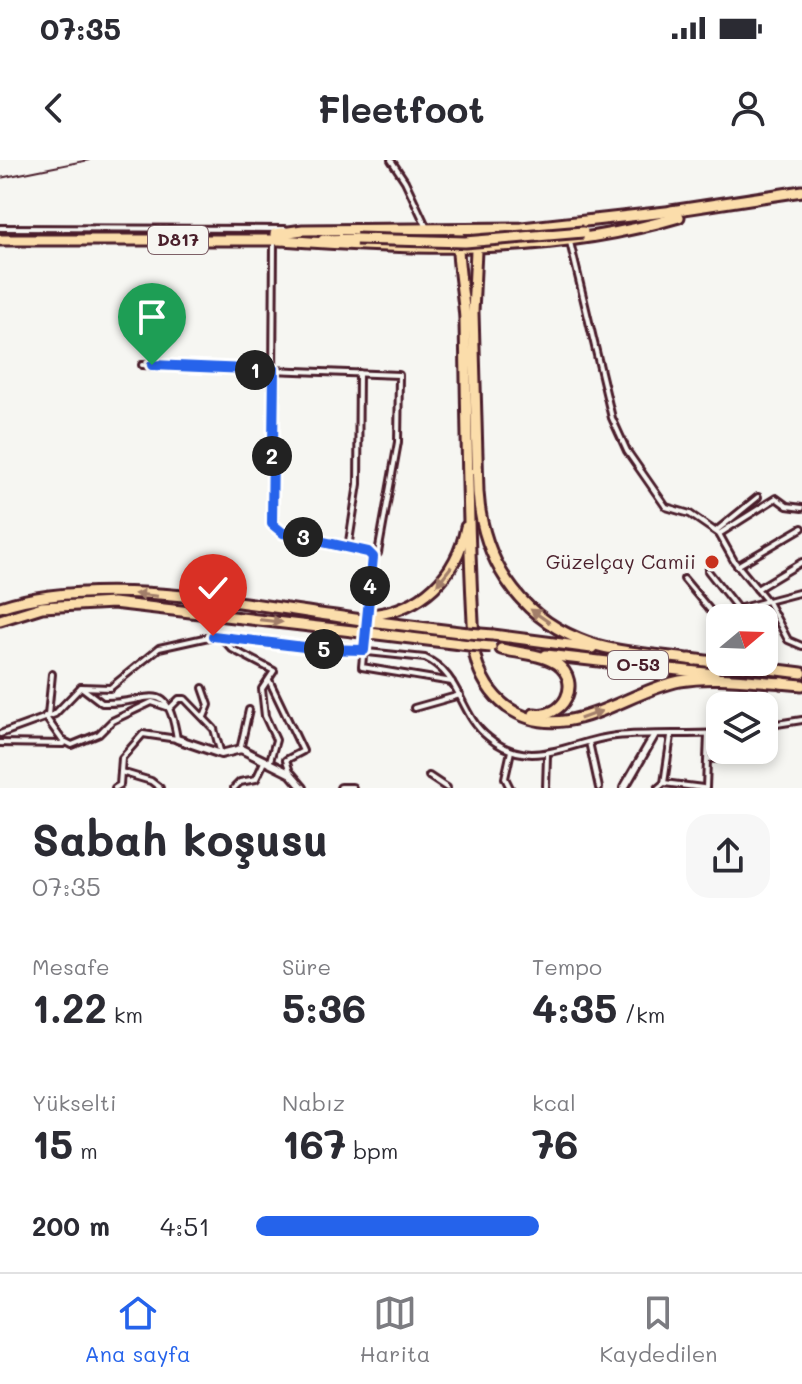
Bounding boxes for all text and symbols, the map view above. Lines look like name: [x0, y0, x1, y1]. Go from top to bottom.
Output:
text: 07:35: [40, 8, 121, 48]
text: Fleetfoot: [318, 85, 484, 132]
icon: back: [32, 86, 76, 130]
icon: person: [726, 86, 770, 130]
road number: D817: [148, 226, 208, 254]
pin: [118, 283, 186, 365]
icon: arrive: [130, 295, 174, 339]
pin: 1: [235, 350, 275, 390]
text: 1: [250, 355, 260, 384]
pin: 2: [252, 436, 292, 476]
text: 2: [266, 441, 278, 470]
pin: 3: [283, 517, 323, 557]
text: 3: [296, 522, 310, 551]
place label: Güzelçay Camii: [546, 548, 696, 574]
marker: Güzelçay Camii: [703, 553, 721, 571]
pin: [179, 554, 247, 636]
icon: check: [191, 566, 235, 610]
pin: 4: [350, 566, 390, 606]
one-way arrow: [437, 566, 453, 586]
text: 4: [363, 571, 377, 600]
one-way arrow: [133, 588, 158, 601]
north arrow: [706, 604, 778, 676]
map controls: [706, 604, 778, 764]
one-way arrow: [530, 609, 551, 624]
one-way arrow: [259, 615, 284, 628]
pin: 5: [304, 629, 344, 669]
text: 5: [318, 634, 330, 663]
road number: O-53: [608, 651, 668, 679]
button: layers: [706, 692, 778, 764]
one-way arrow: [579, 708, 603, 720]
text: Sabah koşusu: [32, 810, 328, 867]
button: share: [686, 814, 770, 898]
text: 07:35: [32, 869, 101, 903]
text: Mesafe: [32, 952, 110, 981]
text: Süre: [282, 952, 331, 981]
text: Tempo: [532, 952, 602, 981]
text: 1.22: [32, 981, 107, 1033]
text: 5:36: [282, 981, 366, 1033]
text: 4:35: [532, 981, 617, 1033]
text: km: [107, 1000, 143, 1029]
text: /km: [617, 1000, 665, 1029]
text: Yükselti: [32, 1088, 116, 1117]
text: Nabız: [282, 1088, 345, 1117]
text: kcal: [532, 1088, 576, 1117]
text: 15: [32, 1117, 73, 1169]
text: 167: [282, 1117, 346, 1169]
text: 76: [532, 1117, 578, 1169]
text: m: [73, 1136, 98, 1165]
text: bpm: [346, 1136, 398, 1165]
text: 200 m: [32, 1209, 110, 1243]
text: 4:51: [160, 1209, 210, 1243]
tab: Ana sayfa: [85, 1291, 191, 1368]
tab: Harita: [360, 1291, 430, 1368]
tab: Kaydedilen: [599, 1291, 718, 1368]

